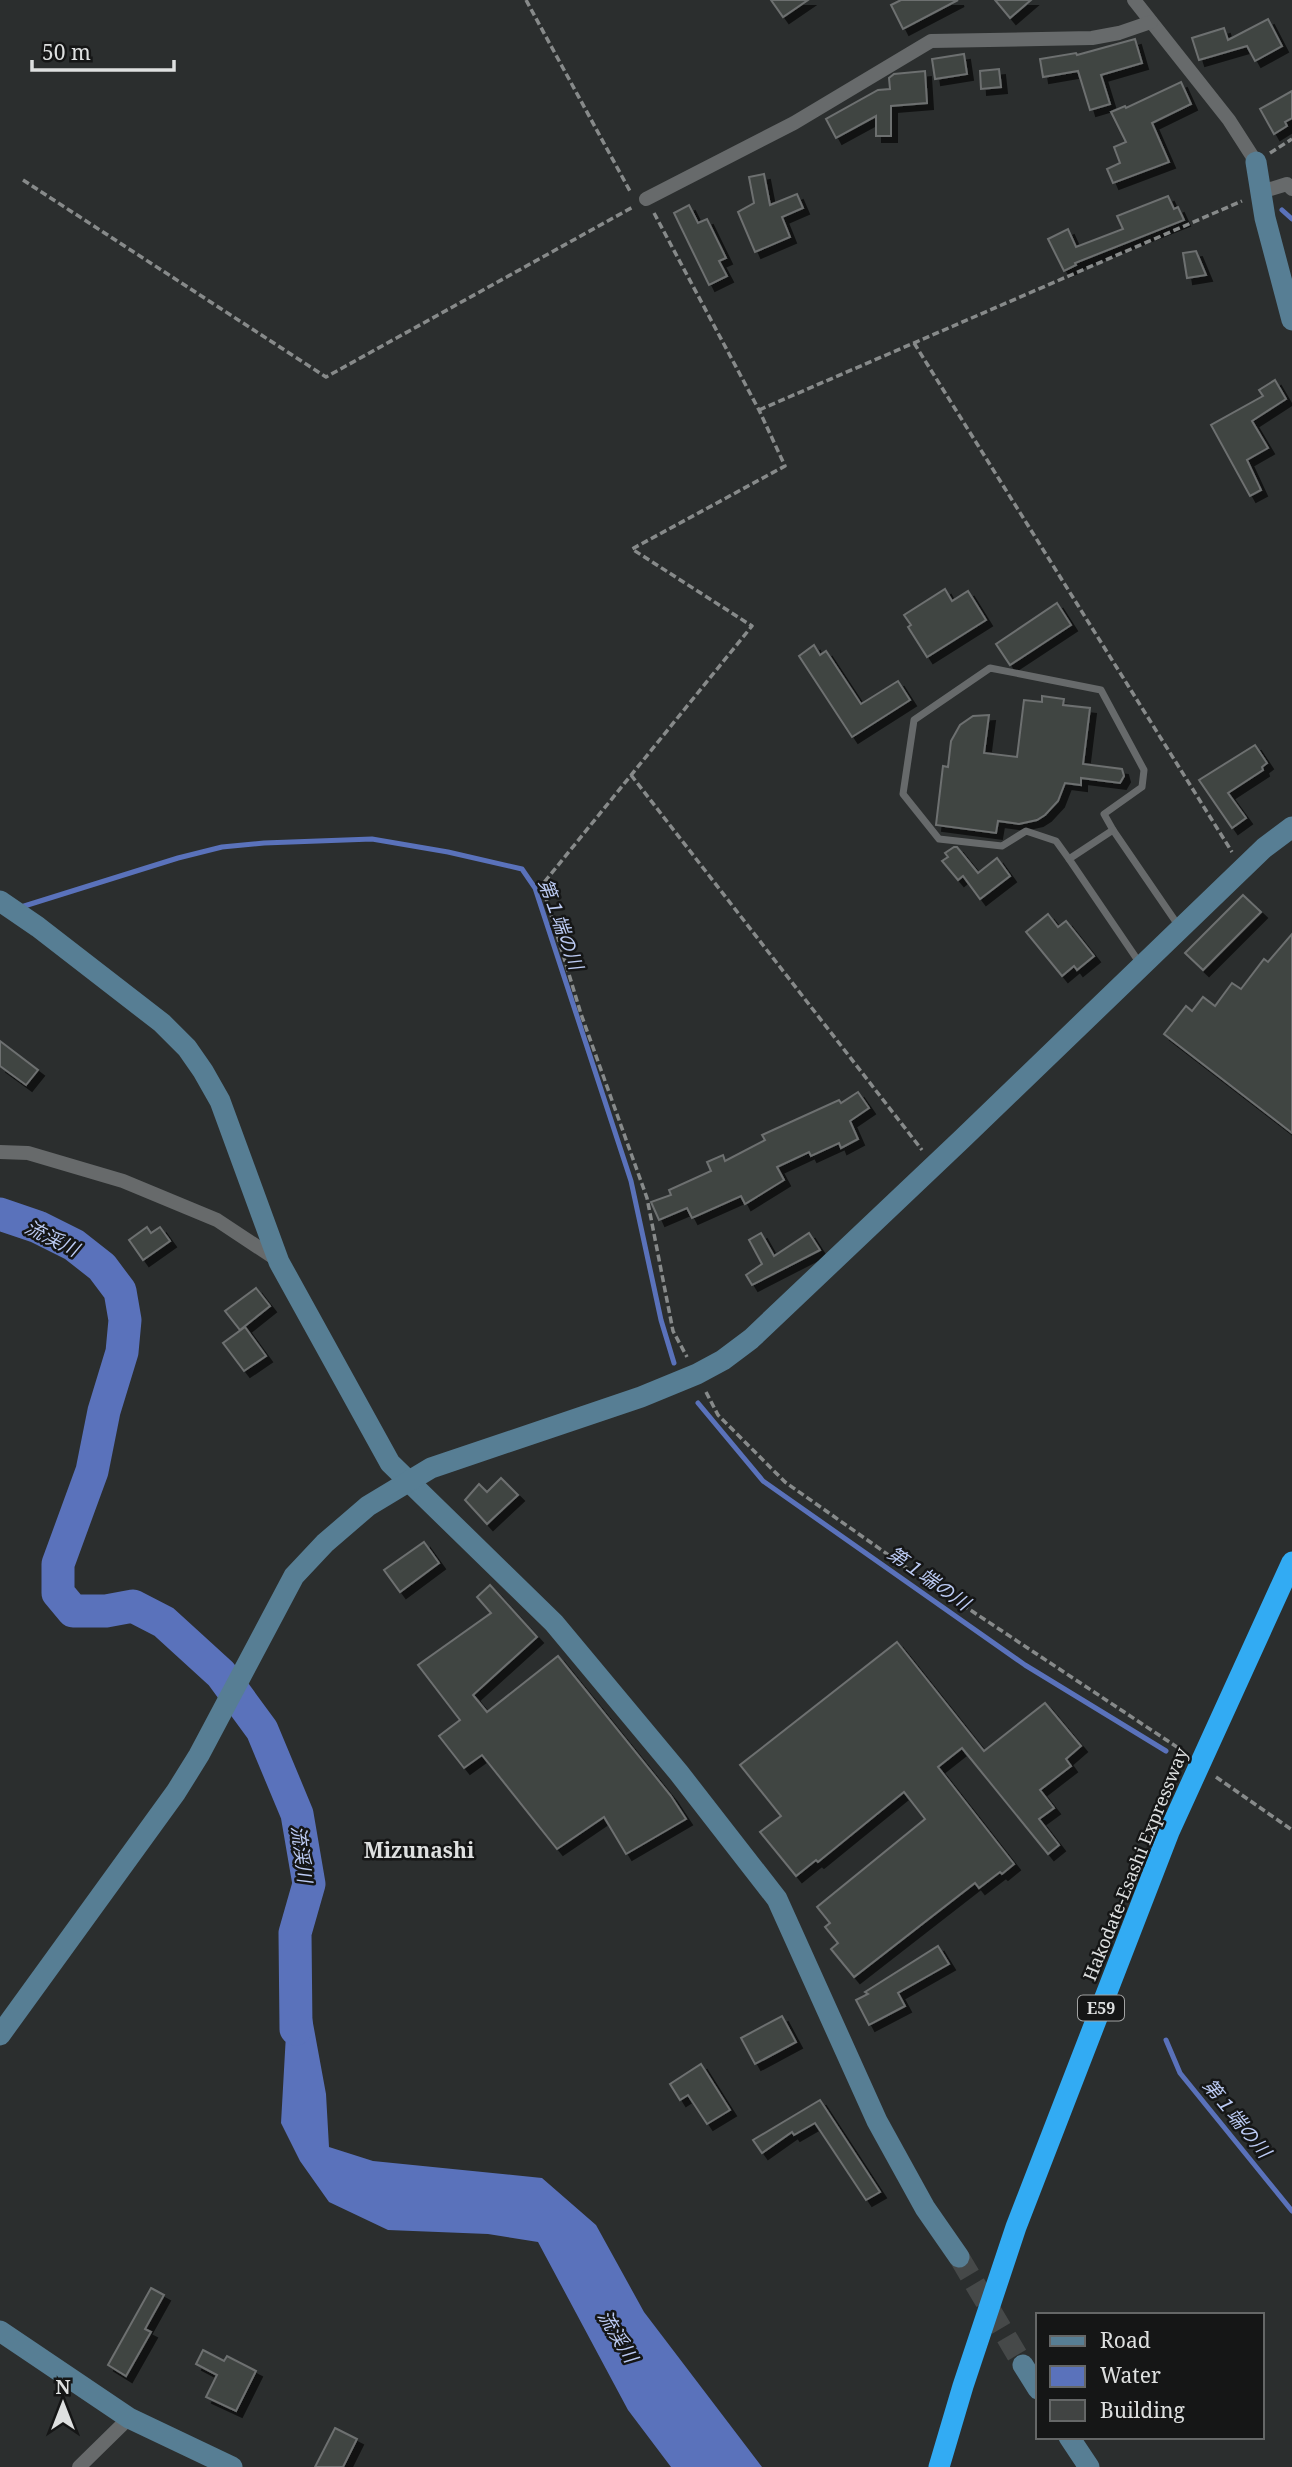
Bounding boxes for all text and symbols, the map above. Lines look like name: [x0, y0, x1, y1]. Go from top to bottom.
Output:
scale bar: [32, 28, 173, 72]
text: 50 m: [42, 38, 91, 66]
water label: 第１端の川: [533, 875, 590, 975]
water label: 流渓川: [21, 1214, 85, 1263]
water label: 第１端の川: [883, 1540, 977, 1617]
street label: Hakodate-Esashi Expressway: [1077, 1743, 1193, 1984]
water label: 流渓川: [286, 1824, 319, 1886]
district label: Mizunashi: [364, 1836, 475, 1864]
road number: E59: [1078, 1996, 1124, 2020]
water label: 第１端の川: [1197, 2073, 1278, 2165]
water label: 流渓川: [592, 2305, 645, 2369]
legend: [1036, 2313, 1264, 2439]
text: Road: [1100, 2326, 1151, 2354]
text: Water: [1100, 2361, 1161, 2389]
north arrow: [28, 2369, 98, 2439]
text: N: [56, 2374, 71, 2400]
text: Building: [1100, 2396, 1185, 2424]

